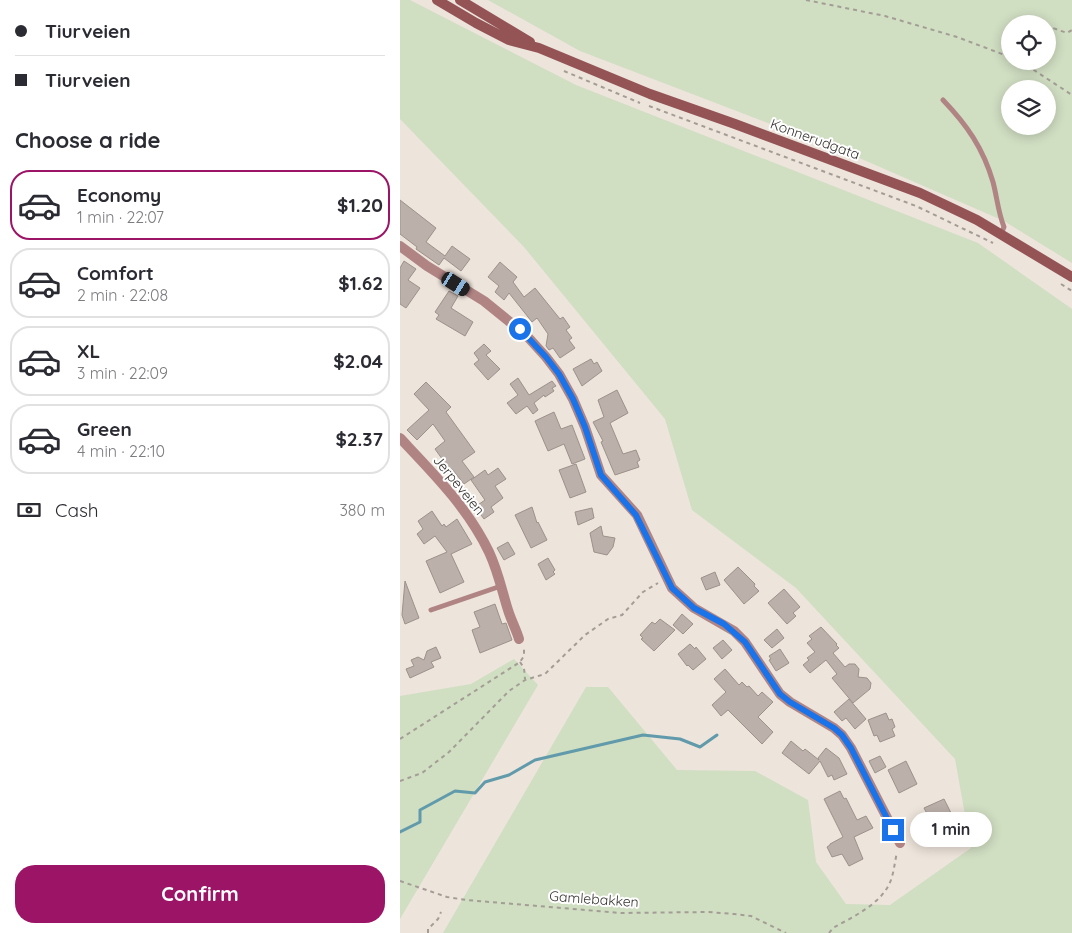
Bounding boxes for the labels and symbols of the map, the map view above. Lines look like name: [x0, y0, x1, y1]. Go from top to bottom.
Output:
street label: Konnerudgata: [768, 114, 862, 164]
car: [439, 270, 472, 298]
route start: [509, 318, 531, 340]
street label: Jerpeveien: [429, 451, 489, 519]
callout: 1 min: [910, 812, 993, 848]
route end: [882, 819, 904, 841]
street label: Gamlebakken: [549, 887, 639, 911]

